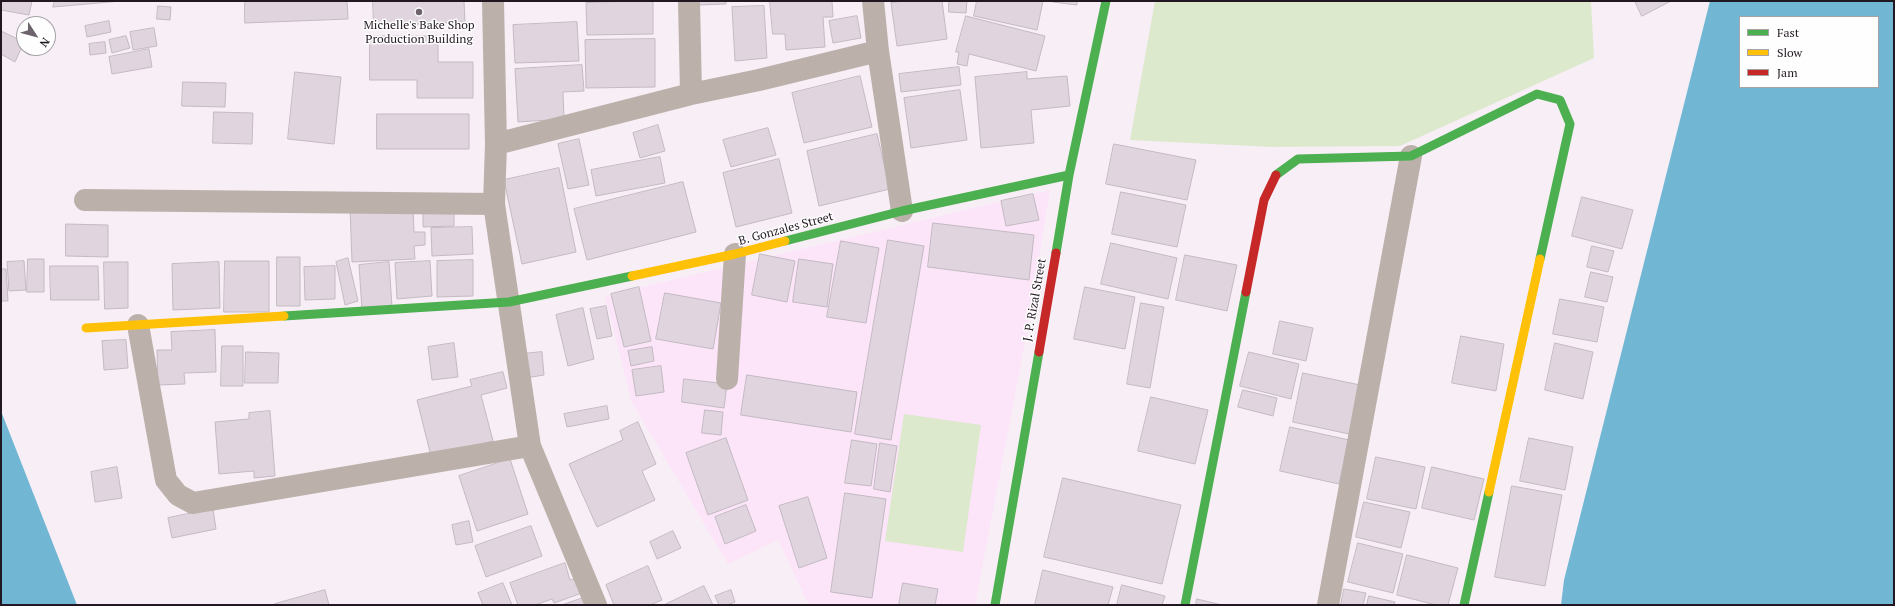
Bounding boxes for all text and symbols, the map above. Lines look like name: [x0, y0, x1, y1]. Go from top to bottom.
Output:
marker: Michelle's Bake Shop Production Building: [414, 7, 424, 17]
north arrow: [16, 16, 56, 56]
legend: [1739, 16, 1879, 88]
place label: Michelle's Bake Shop Production Building: [363, 19, 475, 47]
text: Fast: [1777, 25, 1799, 40]
text: N: [37, 35, 53, 50]
text: Slow: [1777, 45, 1802, 60]
text: Jam: [1777, 65, 1798, 80]
street label: B. Gonzales Street: [737, 209, 835, 249]
street label: J. P. Rizal Street: [1021, 257, 1049, 343]

